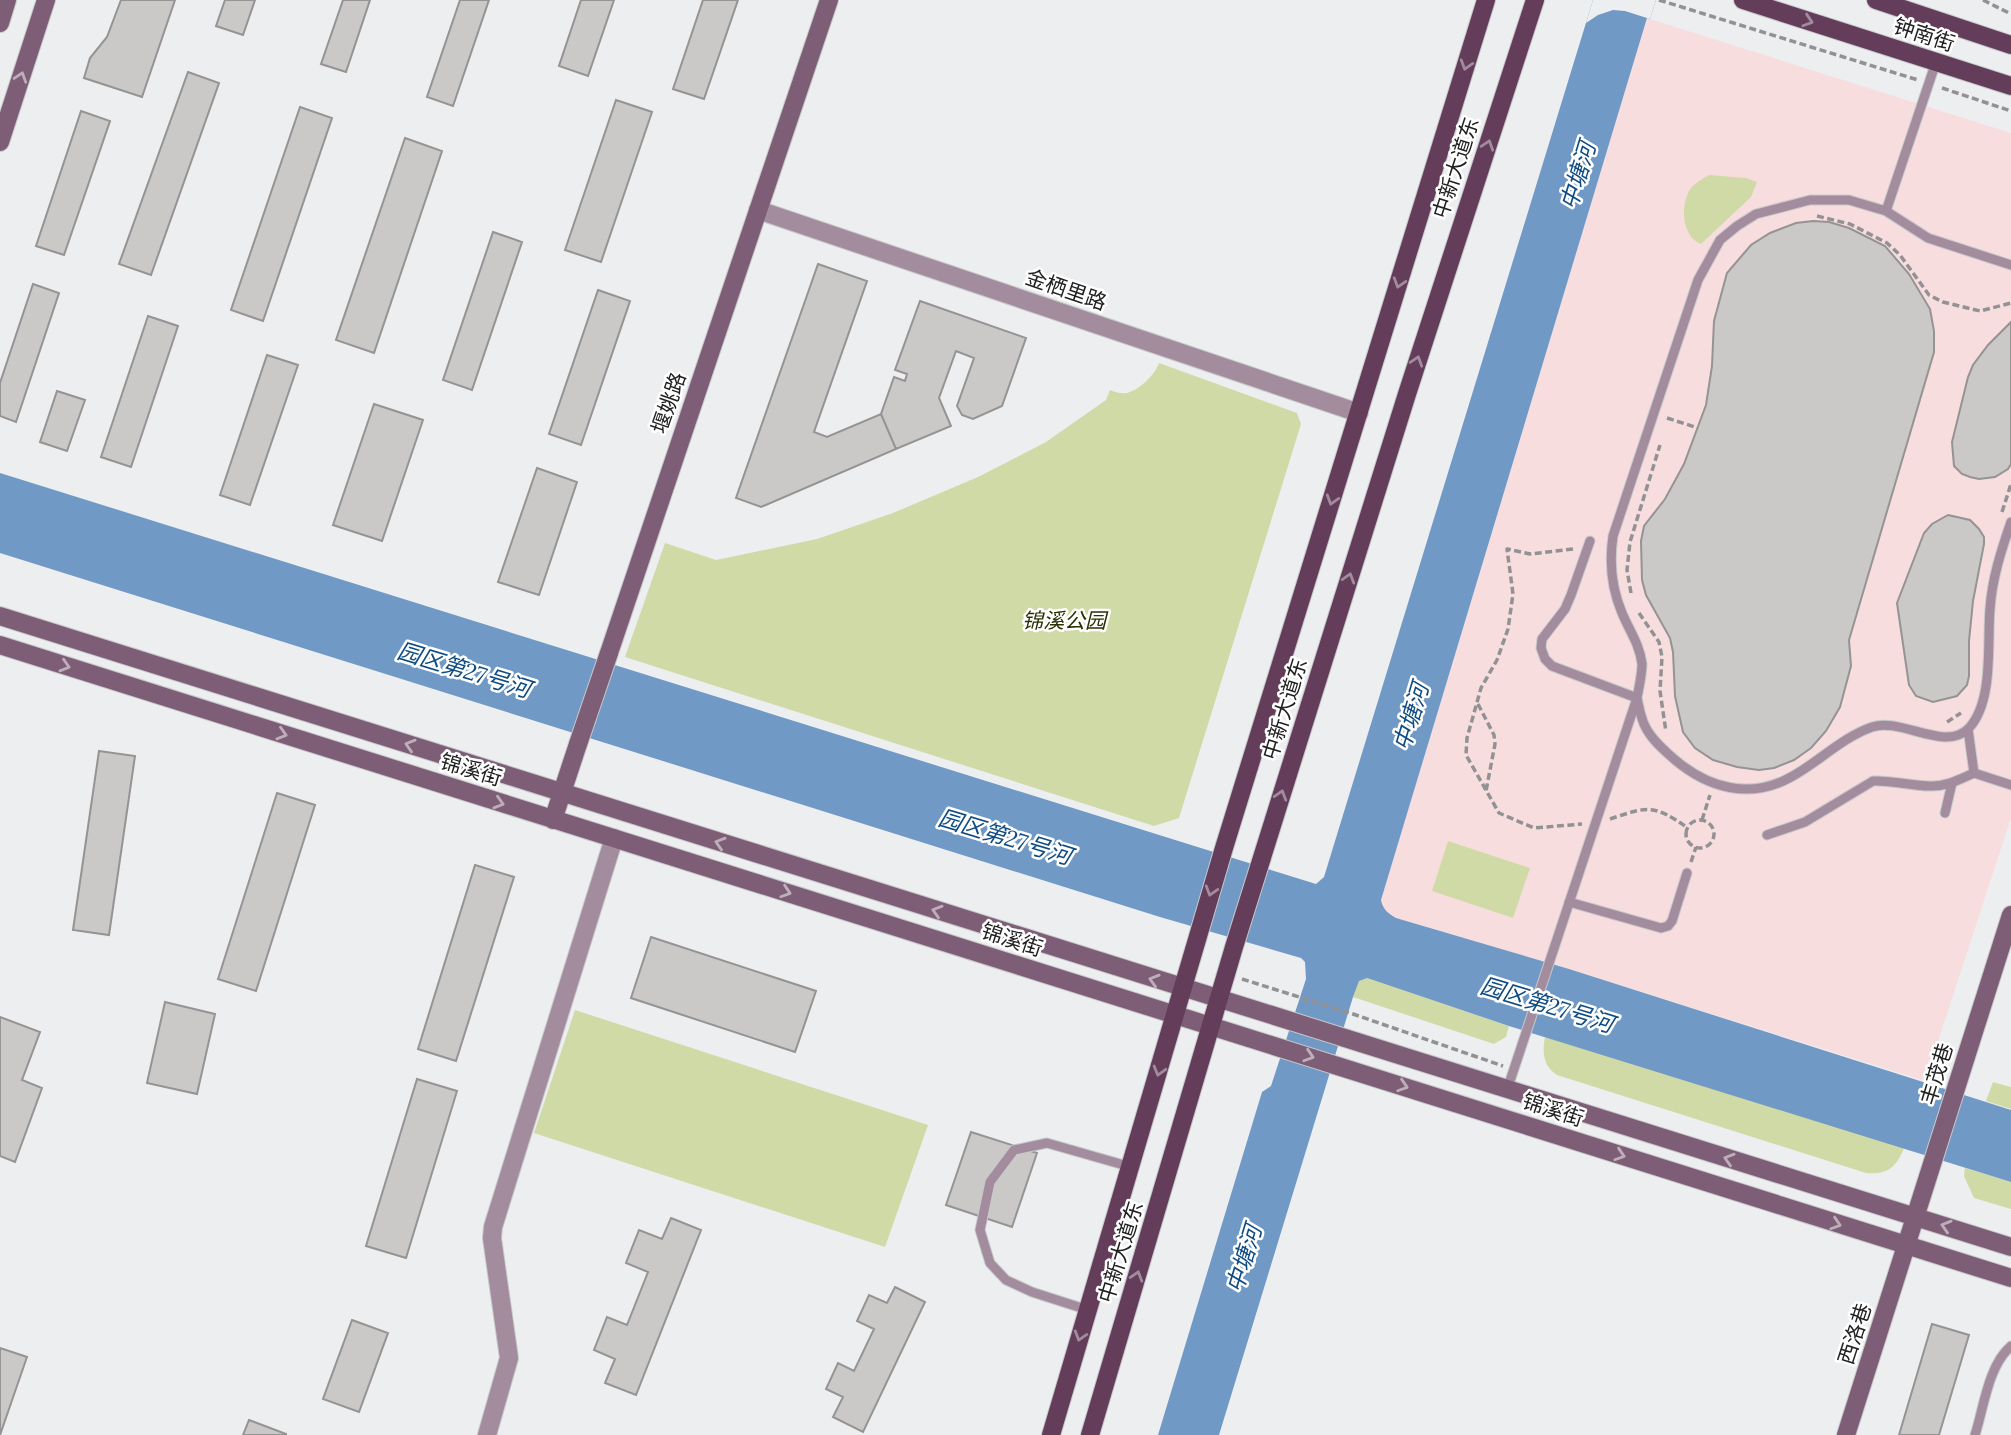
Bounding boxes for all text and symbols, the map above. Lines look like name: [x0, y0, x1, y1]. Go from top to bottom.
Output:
street label: 钟南街: [1890, 12, 1958, 57]
one-way arrow: [1801, 13, 1814, 27]
one-way arrow: [1459, 59, 1474, 71]
one-way arrow: [13, 71, 27, 83]
street label: 中新大道东: [1426, 114, 1485, 222]
water label: 中塘河: [1554, 135, 1603, 213]
one-way arrow: [1480, 139, 1494, 151]
street label: 金栖里路: [1022, 263, 1110, 316]
one-way arrow: [1392, 276, 1407, 288]
one-way arrow: [1409, 355, 1424, 367]
street label: 堰姚路: [646, 369, 692, 437]
one-way arrow: [1325, 494, 1340, 506]
one-way arrow: [1341, 572, 1356, 584]
park label: 锦溪公园: [1022, 607, 1109, 634]
water label: 园区第27号河: [394, 636, 538, 705]
street label: 中新大道东: [1256, 655, 1313, 763]
one-way arrow: [58, 658, 71, 672]
water label: 中塘河: [1387, 676, 1436, 754]
one-way arrow: [276, 726, 288, 741]
one-way arrow: [404, 739, 416, 753]
street label: 锦溪街: [437, 747, 505, 792]
one-way arrow: [1273, 790, 1288, 802]
one-way arrow: [493, 794, 505, 809]
water label: 园区第27号河: [935, 803, 1079, 872]
one-way arrow: [714, 836, 726, 851]
one-way arrow: [780, 884, 792, 899]
one-way arrow: [1205, 885, 1220, 897]
one-way arrow: [931, 905, 944, 919]
street label: 锦溪街: [978, 917, 1046, 962]
water label: 园区第27号河: [1477, 971, 1621, 1040]
one-way arrow: [1148, 973, 1160, 988]
street label: 丰茂巷: [1914, 1040, 1959, 1108]
one-way arrow: [1303, 1048, 1315, 1063]
one-way arrow: [1152, 1064, 1167, 1076]
one-way arrow: [1396, 1078, 1408, 1092]
street label: 锦溪街: [1519, 1087, 1587, 1132]
one-way arrow: [1613, 1146, 1625, 1161]
one-way arrow: [1723, 1152, 1735, 1167]
street label: 中新大道东: [1092, 1198, 1149, 1306]
one-way arrow: [1830, 1215, 1842, 1230]
water label: 中塘河: [1220, 1218, 1269, 1296]
one-way arrow: [1940, 1220, 1953, 1234]
one-way arrow: [1129, 1270, 1144, 1282]
street label: 西洛巷: [1832, 1300, 1877, 1368]
one-way arrow: [1074, 1329, 1089, 1341]

